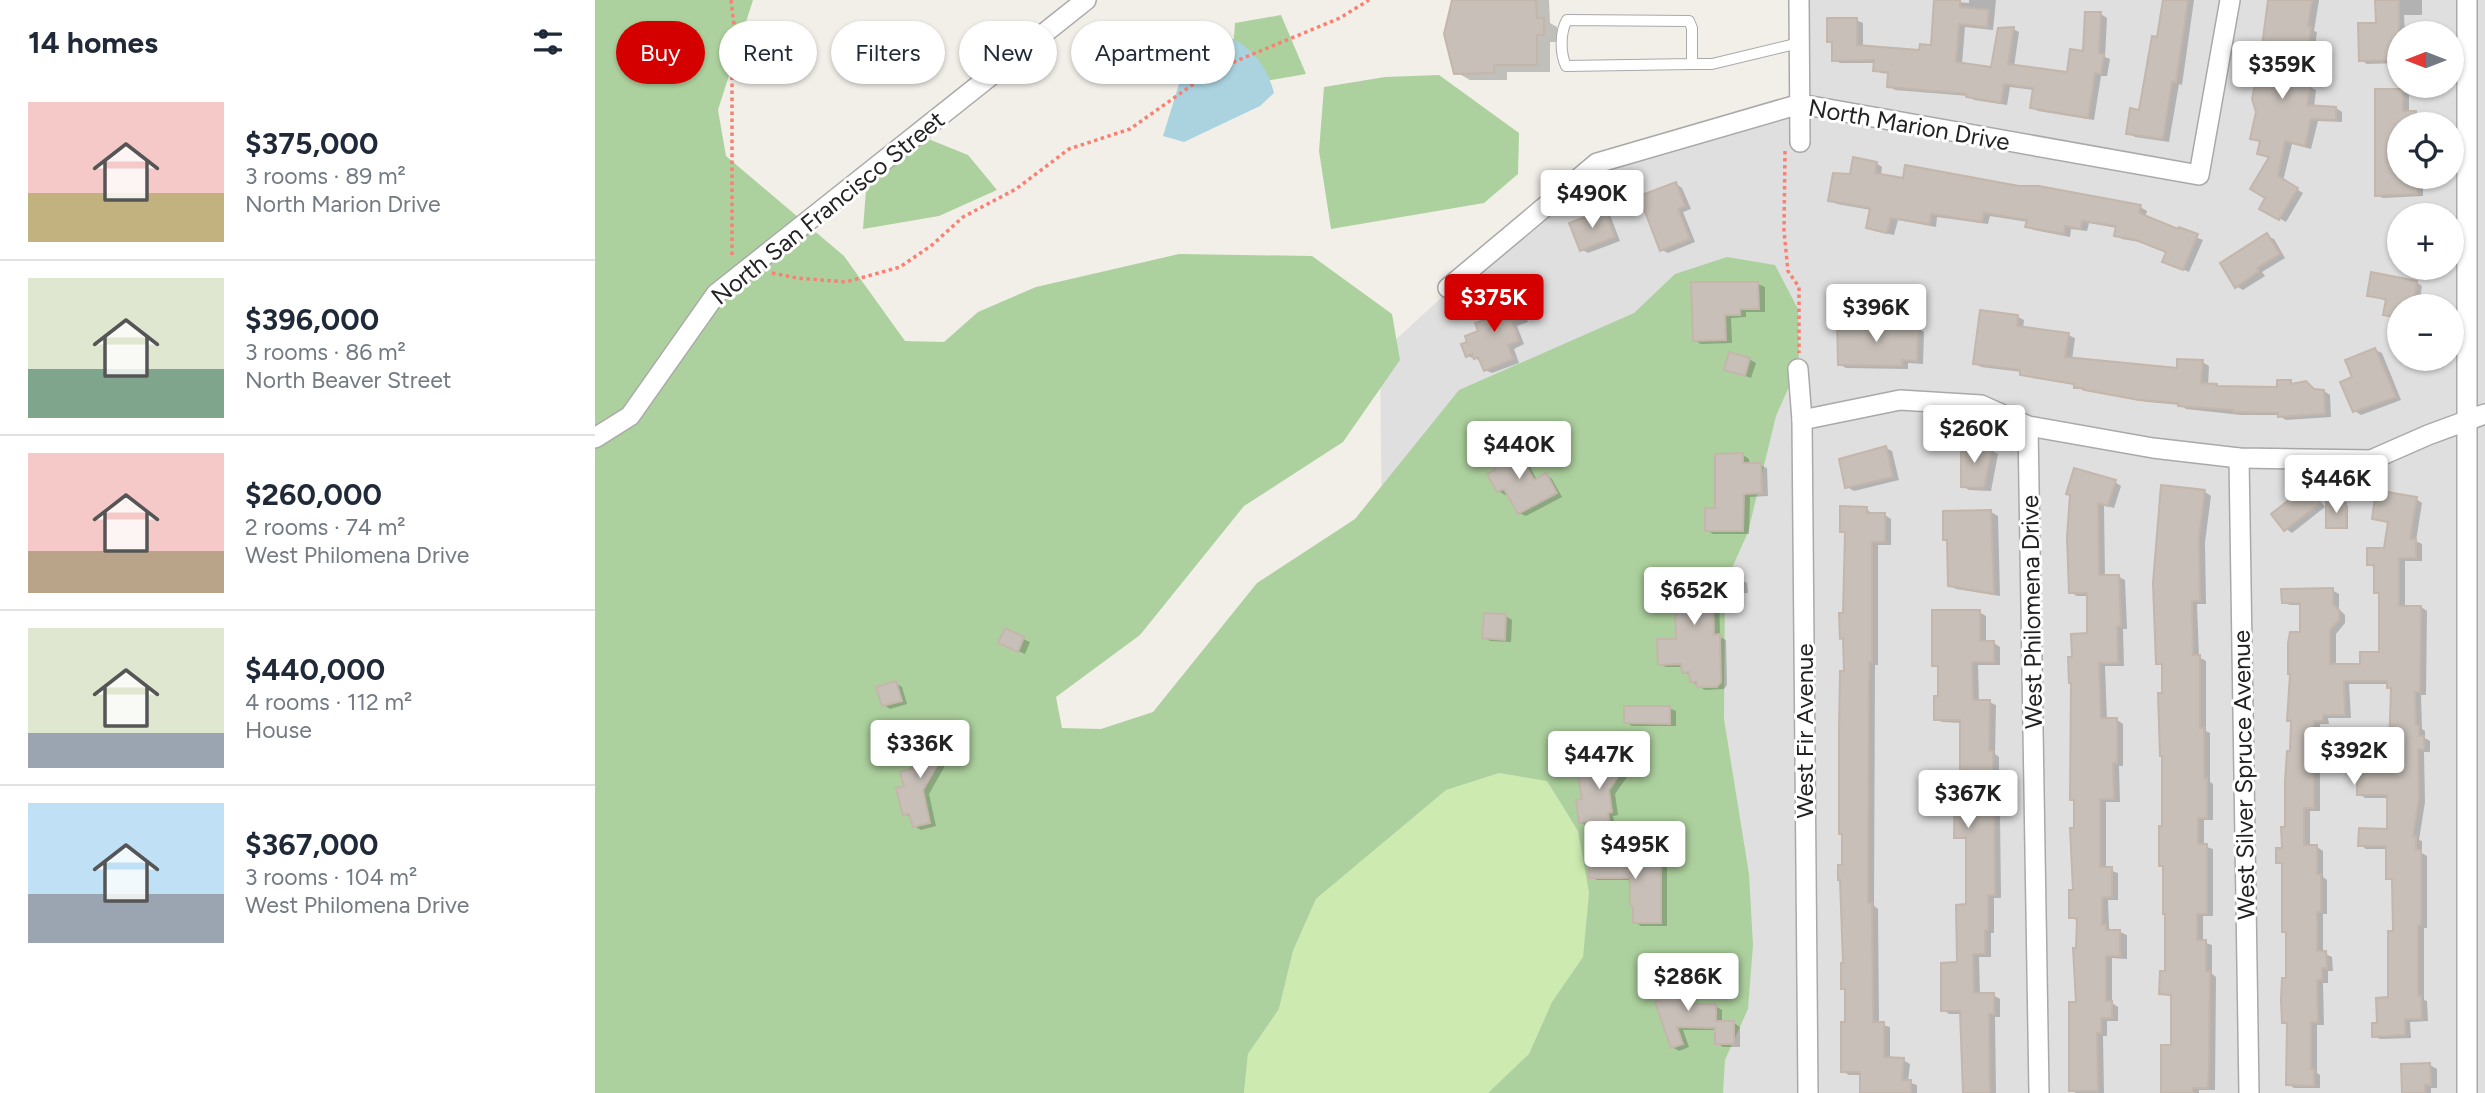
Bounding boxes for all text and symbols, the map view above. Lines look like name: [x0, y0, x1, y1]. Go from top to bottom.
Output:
chip: Buy: [616, 21, 705, 84]
chip: Rent: [719, 21, 817, 84]
chip: Filters: [831, 21, 945, 84]
chip: New: [959, 21, 1057, 84]
chip: Apartment: [1071, 21, 1235, 84]
north arrow: [2387, 21, 2464, 98]
map controls: [2387, 21, 2464, 371]
icon: filters: [529, 23, 567, 61]
text: 14 homes: [28, 24, 158, 61]
pin: $359K: [2233, 42, 2331, 101]
text: $359K: [2248, 50, 2316, 78]
street label: North Marion Drive: [1806, 93, 2012, 156]
street label: North San Francisco Street: [705, 105, 950, 311]
button: locate: [2387, 112, 2464, 189]
text: $375,000: [245, 125, 378, 162]
icon: home: [84, 130, 168, 214]
text: 3 rooms · 89 m²: [245, 162, 406, 190]
pin: $490K: [1543, 170, 1641, 230]
text: $490K: [1557, 179, 1627, 207]
text: North Marion Drive: [245, 190, 440, 218]
button: +: [2387, 203, 2464, 280]
pin: $375K: [1445, 274, 1543, 334]
text: $375K: [1461, 283, 1528, 311]
pin: $396K: [1827, 284, 1925, 344]
text: $396K: [1842, 293, 1910, 321]
button: −: [2387, 294, 2464, 371]
text: $396,000: [245, 301, 379, 338]
icon: home: [84, 306, 168, 390]
text: 3 rooms · 86 m²: [245, 338, 406, 366]
text: North Beaver Street: [245, 366, 451, 394]
pin: $260K: [1925, 406, 2023, 465]
text: $260K: [1939, 414, 2009, 442]
pin: $440K: [1470, 421, 1568, 481]
text: $440K: [1483, 430, 1555, 458]
pin: $446K: [2287, 456, 2385, 515]
text: $446K: [2301, 464, 2371, 492]
text: $260,000: [245, 476, 382, 513]
icon: home: [84, 481, 168, 565]
street label: West Philomena Drive: [2015, 495, 2048, 729]
text: 2 rooms · 74 m²: [245, 513, 406, 541]
text: West Philomena Drive: [245, 541, 469, 569]
pin: $652K: [1645, 568, 1743, 627]
text: $652K: [1660, 576, 1728, 604]
street label: West Silver Spruce Avenue: [2226, 630, 2261, 920]
street label: West Fir Avenue: [1790, 643, 1819, 819]
text: $440,000: [245, 651, 385, 688]
icon: home: [84, 656, 168, 740]
text: 4 rooms · 112 m²: [245, 688, 412, 716]
text: House: [245, 716, 312, 744]
pin: $336K: [871, 720, 969, 780]
pin: $392K: [2305, 728, 2403, 787]
text: $336K: [887, 729, 953, 757]
pin: $447K: [1550, 732, 1648, 791]
text: $392K: [2320, 736, 2388, 764]
text: $447K: [1564, 740, 1634, 768]
pin: $367K: [1919, 770, 2017, 830]
text: $367K: [1935, 779, 2001, 807]
pin: $495K: [1586, 822, 1684, 881]
text: $367,000: [245, 826, 378, 863]
text: $495K: [1600, 830, 1670, 858]
icon: home: [84, 831, 168, 915]
text: 3 rooms · 104 m²: [245, 863, 417, 891]
text: West Philomena Drive: [245, 891, 469, 919]
pin: $286K: [1639, 954, 1737, 1013]
text: $286K: [1654, 962, 1722, 990]

